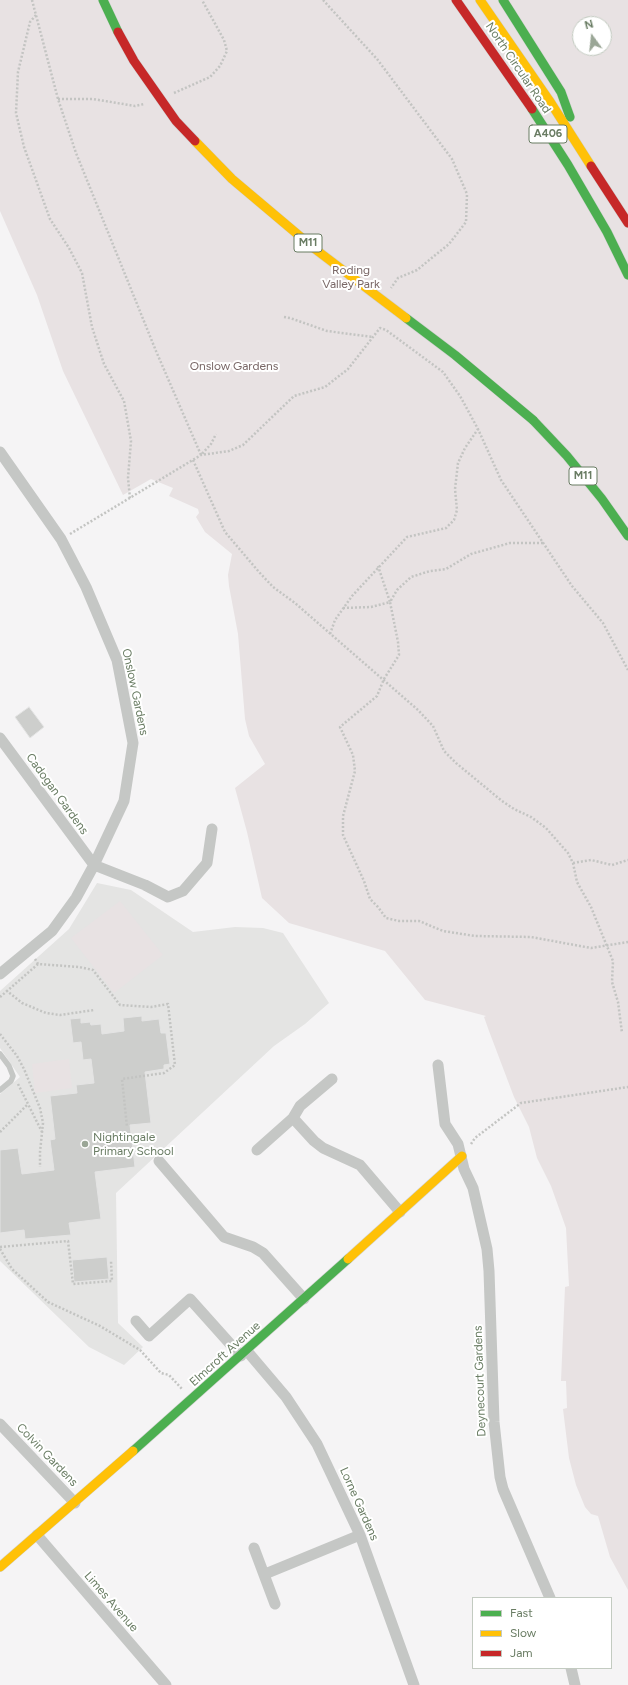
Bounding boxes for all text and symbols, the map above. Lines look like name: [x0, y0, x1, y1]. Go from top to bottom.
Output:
north arrow: [572, 16, 612, 56]
text: N: [583, 18, 595, 32]
street label: North Circular Road: [482, 20, 554, 116]
road number: A406: [529, 125, 567, 143]
road number: M11: [294, 234, 322, 252]
park label: Roding Valley Park: [322, 263, 380, 291]
park label: Onslow Gardens: [190, 359, 278, 373]
road number: M11: [569, 467, 597, 485]
street label: Onslow Gardens: [119, 647, 151, 737]
street label: Cadogan Gardens: [23, 751, 91, 837]
place label: Nightingale Primary School: [93, 1130, 174, 1158]
marker: Nightingale Primary School: [80, 1139, 90, 1149]
street label: Elmcroft Avenue: [187, 1319, 263, 1389]
street label: Deynecourt Gardens: [471, 1325, 489, 1437]
street label: Colvin Gardens: [13, 1420, 81, 1490]
street label: Lorne Gardens: [336, 1465, 382, 1543]
street label: Limes Avenue: [81, 1569, 141, 1635]
legend: [472, 1597, 612, 1669]
text: Fast: [510, 1606, 533, 1620]
text: Slow: [510, 1626, 536, 1640]
text: Jam: [510, 1646, 533, 1660]

